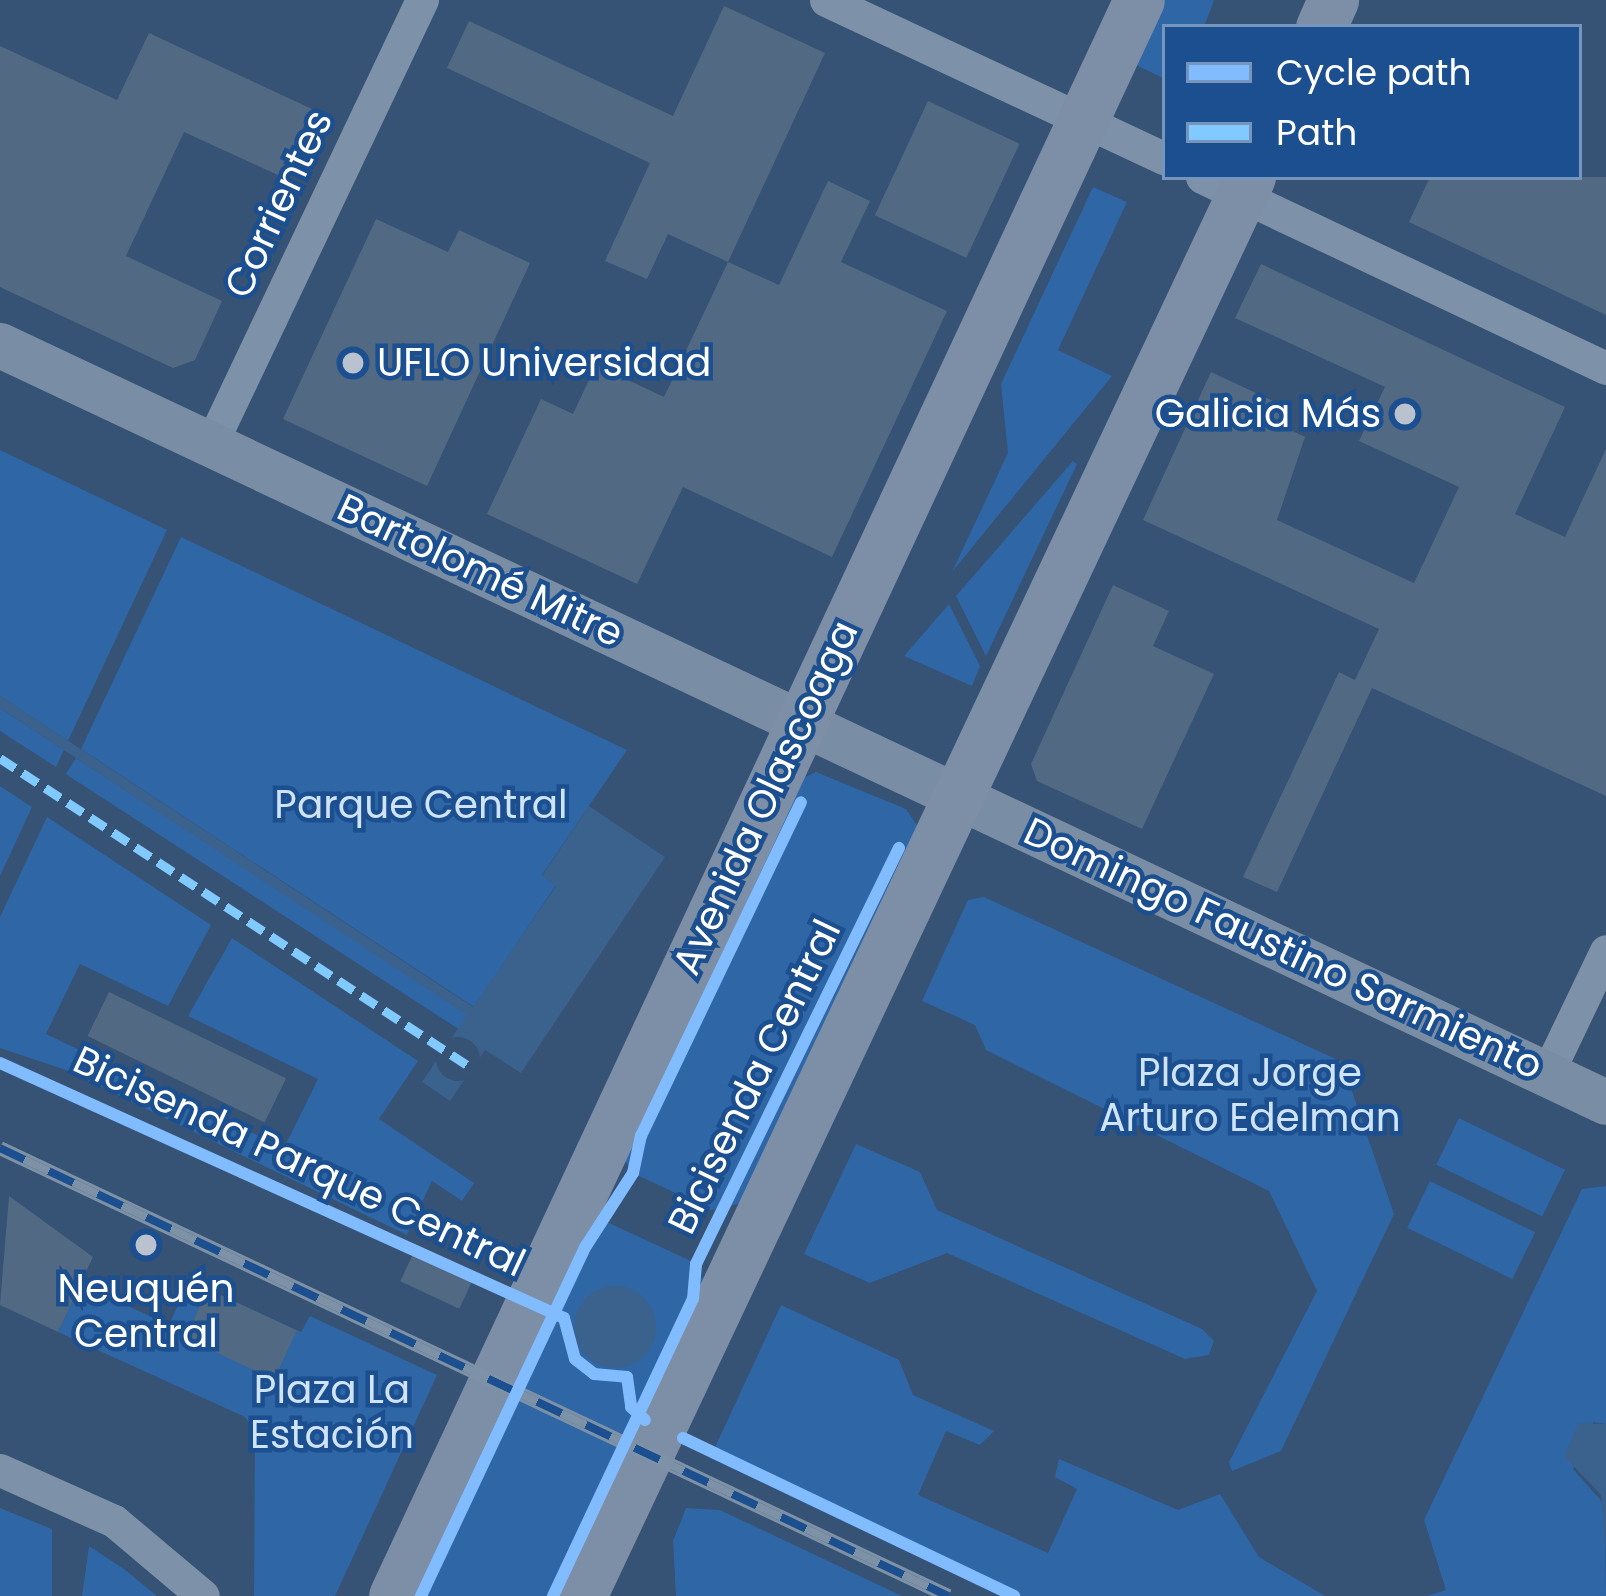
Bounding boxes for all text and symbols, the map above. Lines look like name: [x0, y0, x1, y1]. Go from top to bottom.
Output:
legend: [1162, 24, 1582, 180]
text: Cycle path: [1276, 47, 1472, 98]
street label: Corrientes: [215, 103, 343, 305]
text: Path: [1276, 107, 1357, 158]
place label: UFLO Universidad: [377, 340, 711, 386]
marker: UFLO Universidad: [340, 350, 366, 376]
place label: Galicia Más: [1155, 391, 1381, 437]
marker: Galicia Más: [1392, 401, 1418, 427]
street label: Bartolomé Mitre: [330, 484, 630, 658]
street label: Avenida Olascoaga: [663, 614, 869, 982]
park label: Parque Central: [274, 782, 568, 828]
street label: Domingo Faustino Sarmiento: [1016, 808, 1550, 1090]
street label: Bicisenda Central: [659, 912, 851, 1242]
street label: Bicisenda Parque Central: [66, 1037, 532, 1287]
park label: Plaza Jorge Arturo Edelman: [1099, 1051, 1401, 1142]
marker: Neuquén Central: [130, 1229, 162, 1261]
place label: Neuquén Central: [57, 1267, 235, 1358]
park label: Plaza La Estación: [250, 1368, 414, 1459]

